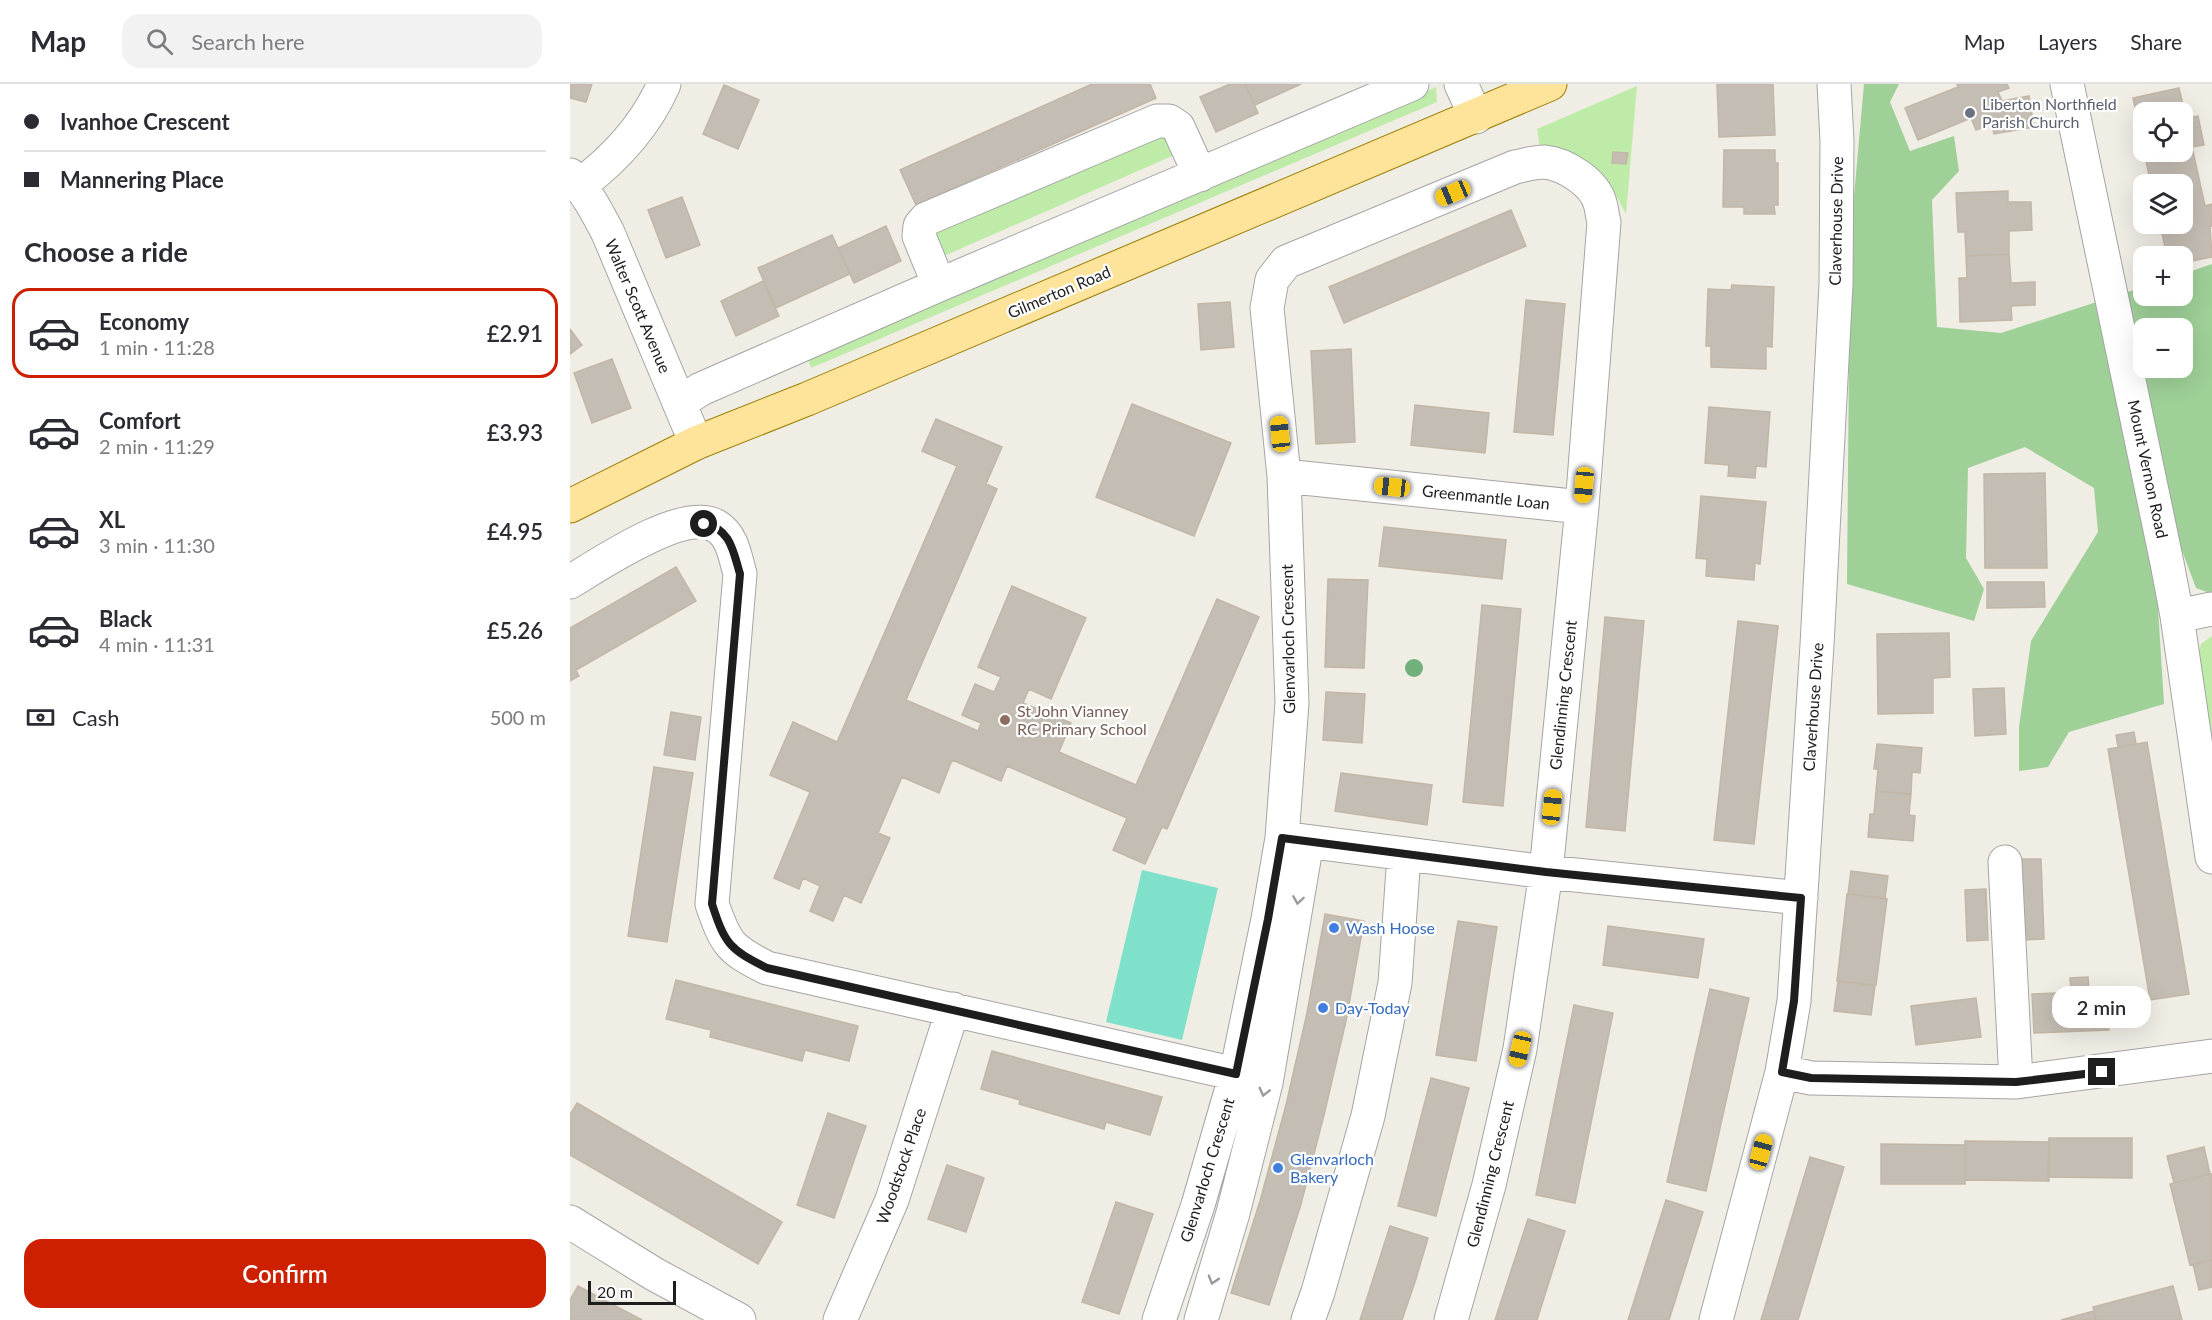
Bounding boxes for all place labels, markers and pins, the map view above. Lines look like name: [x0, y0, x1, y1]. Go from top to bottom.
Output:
place label: Liberton Northfield Parish Church: [1982, 94, 2117, 131]
marker: Liberton Northfield Parish Church: [1963, 106, 1977, 120]
place label: St John Vianney RC Primary School: [1017, 701, 1147, 738]
marker: St John Vianney RC Primary School: [998, 713, 1012, 727]
place label: Wash Hoose: [1346, 918, 1435, 937]
marker: Wash Hoose: [1327, 921, 1341, 935]
place label: Day-Today: [1335, 998, 1410, 1017]
marker: Day-Today: [1316, 1001, 1330, 1015]
place label: Glenvarloch Bakery: [1290, 1149, 1374, 1186]
marker: Glenvarloch Bakery: [1271, 1161, 1285, 1175]

